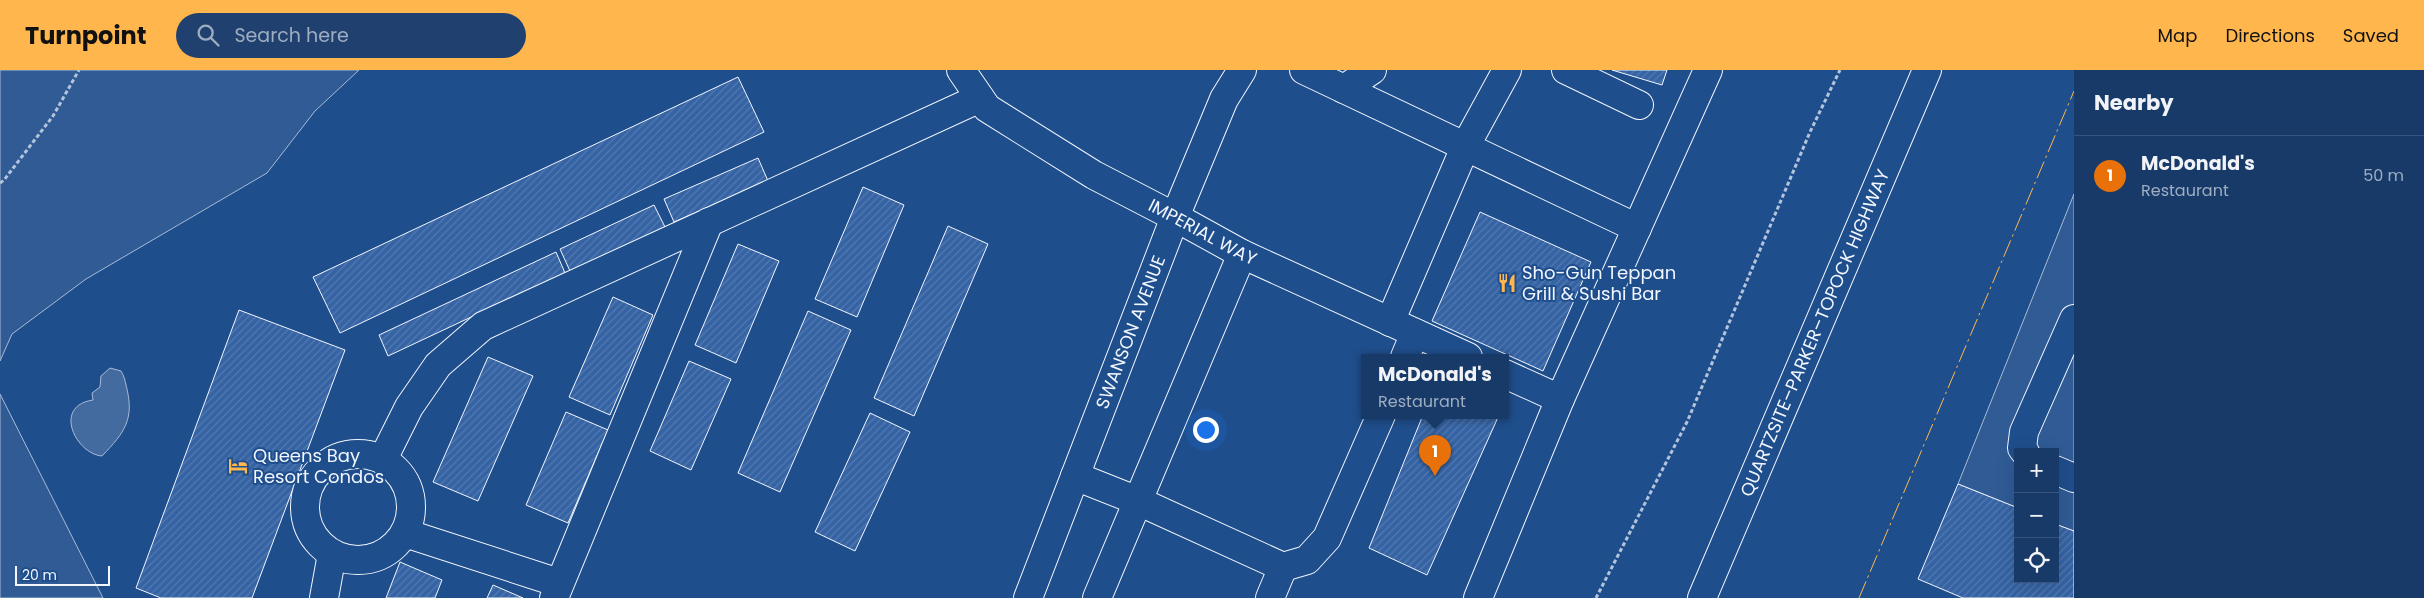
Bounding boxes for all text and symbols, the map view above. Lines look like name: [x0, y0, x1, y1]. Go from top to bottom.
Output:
search box: [176, 13, 526, 58]
text: Turnpoint: [25, 19, 146, 52]
icon: search: [194, 21, 222, 49]
text: Search here: [234, 22, 349, 49]
text: Map: [2158, 23, 2197, 48]
text: Directions: [2225, 23, 2315, 48]
text: Saved: [2343, 23, 2399, 48]
text: Nearby: [2094, 88, 2174, 117]
text: McDonald's: [2141, 150, 2255, 177]
text: 1: [2107, 164, 2113, 187]
text: 50 m: [2363, 164, 2404, 187]
street label: QUARTZSITE–PARKER–TOPOCK HIGHWAY: [1734, 165, 1895, 500]
text: Restaurant: [2141, 179, 2229, 202]
street label: IMPERIAL WAY: [1144, 192, 1261, 271]
street label: SWANSON AVENUE: [1089, 252, 1171, 412]
place label: Sho-Gun Teppan Grill & Sushi Bar: [1522, 260, 1676, 306]
restaurant icon: Sho-Gun Teppan Grill & Sushi Bar: [1496, 272, 1518, 294]
popup: [1361, 354, 1509, 419]
text: McDonald's: [1378, 361, 1492, 388]
text: Restaurant: [1378, 390, 1466, 413]
your location: [1193, 417, 1219, 443]
pin: 1: [1419, 435, 1451, 476]
place label: Queens Bay Resort Condos: [253, 443, 384, 489]
map controls: [2014, 448, 2059, 583]
button: +: [2014, 448, 2059, 493]
hotel icon: Queens Bay Resort Condos: [227, 455, 249, 477]
button: −: [2014, 493, 2059, 538]
button: locate: [2014, 538, 2059, 583]
scale bar: [15, 563, 110, 586]
text: 20 m: [22, 565, 57, 585]

